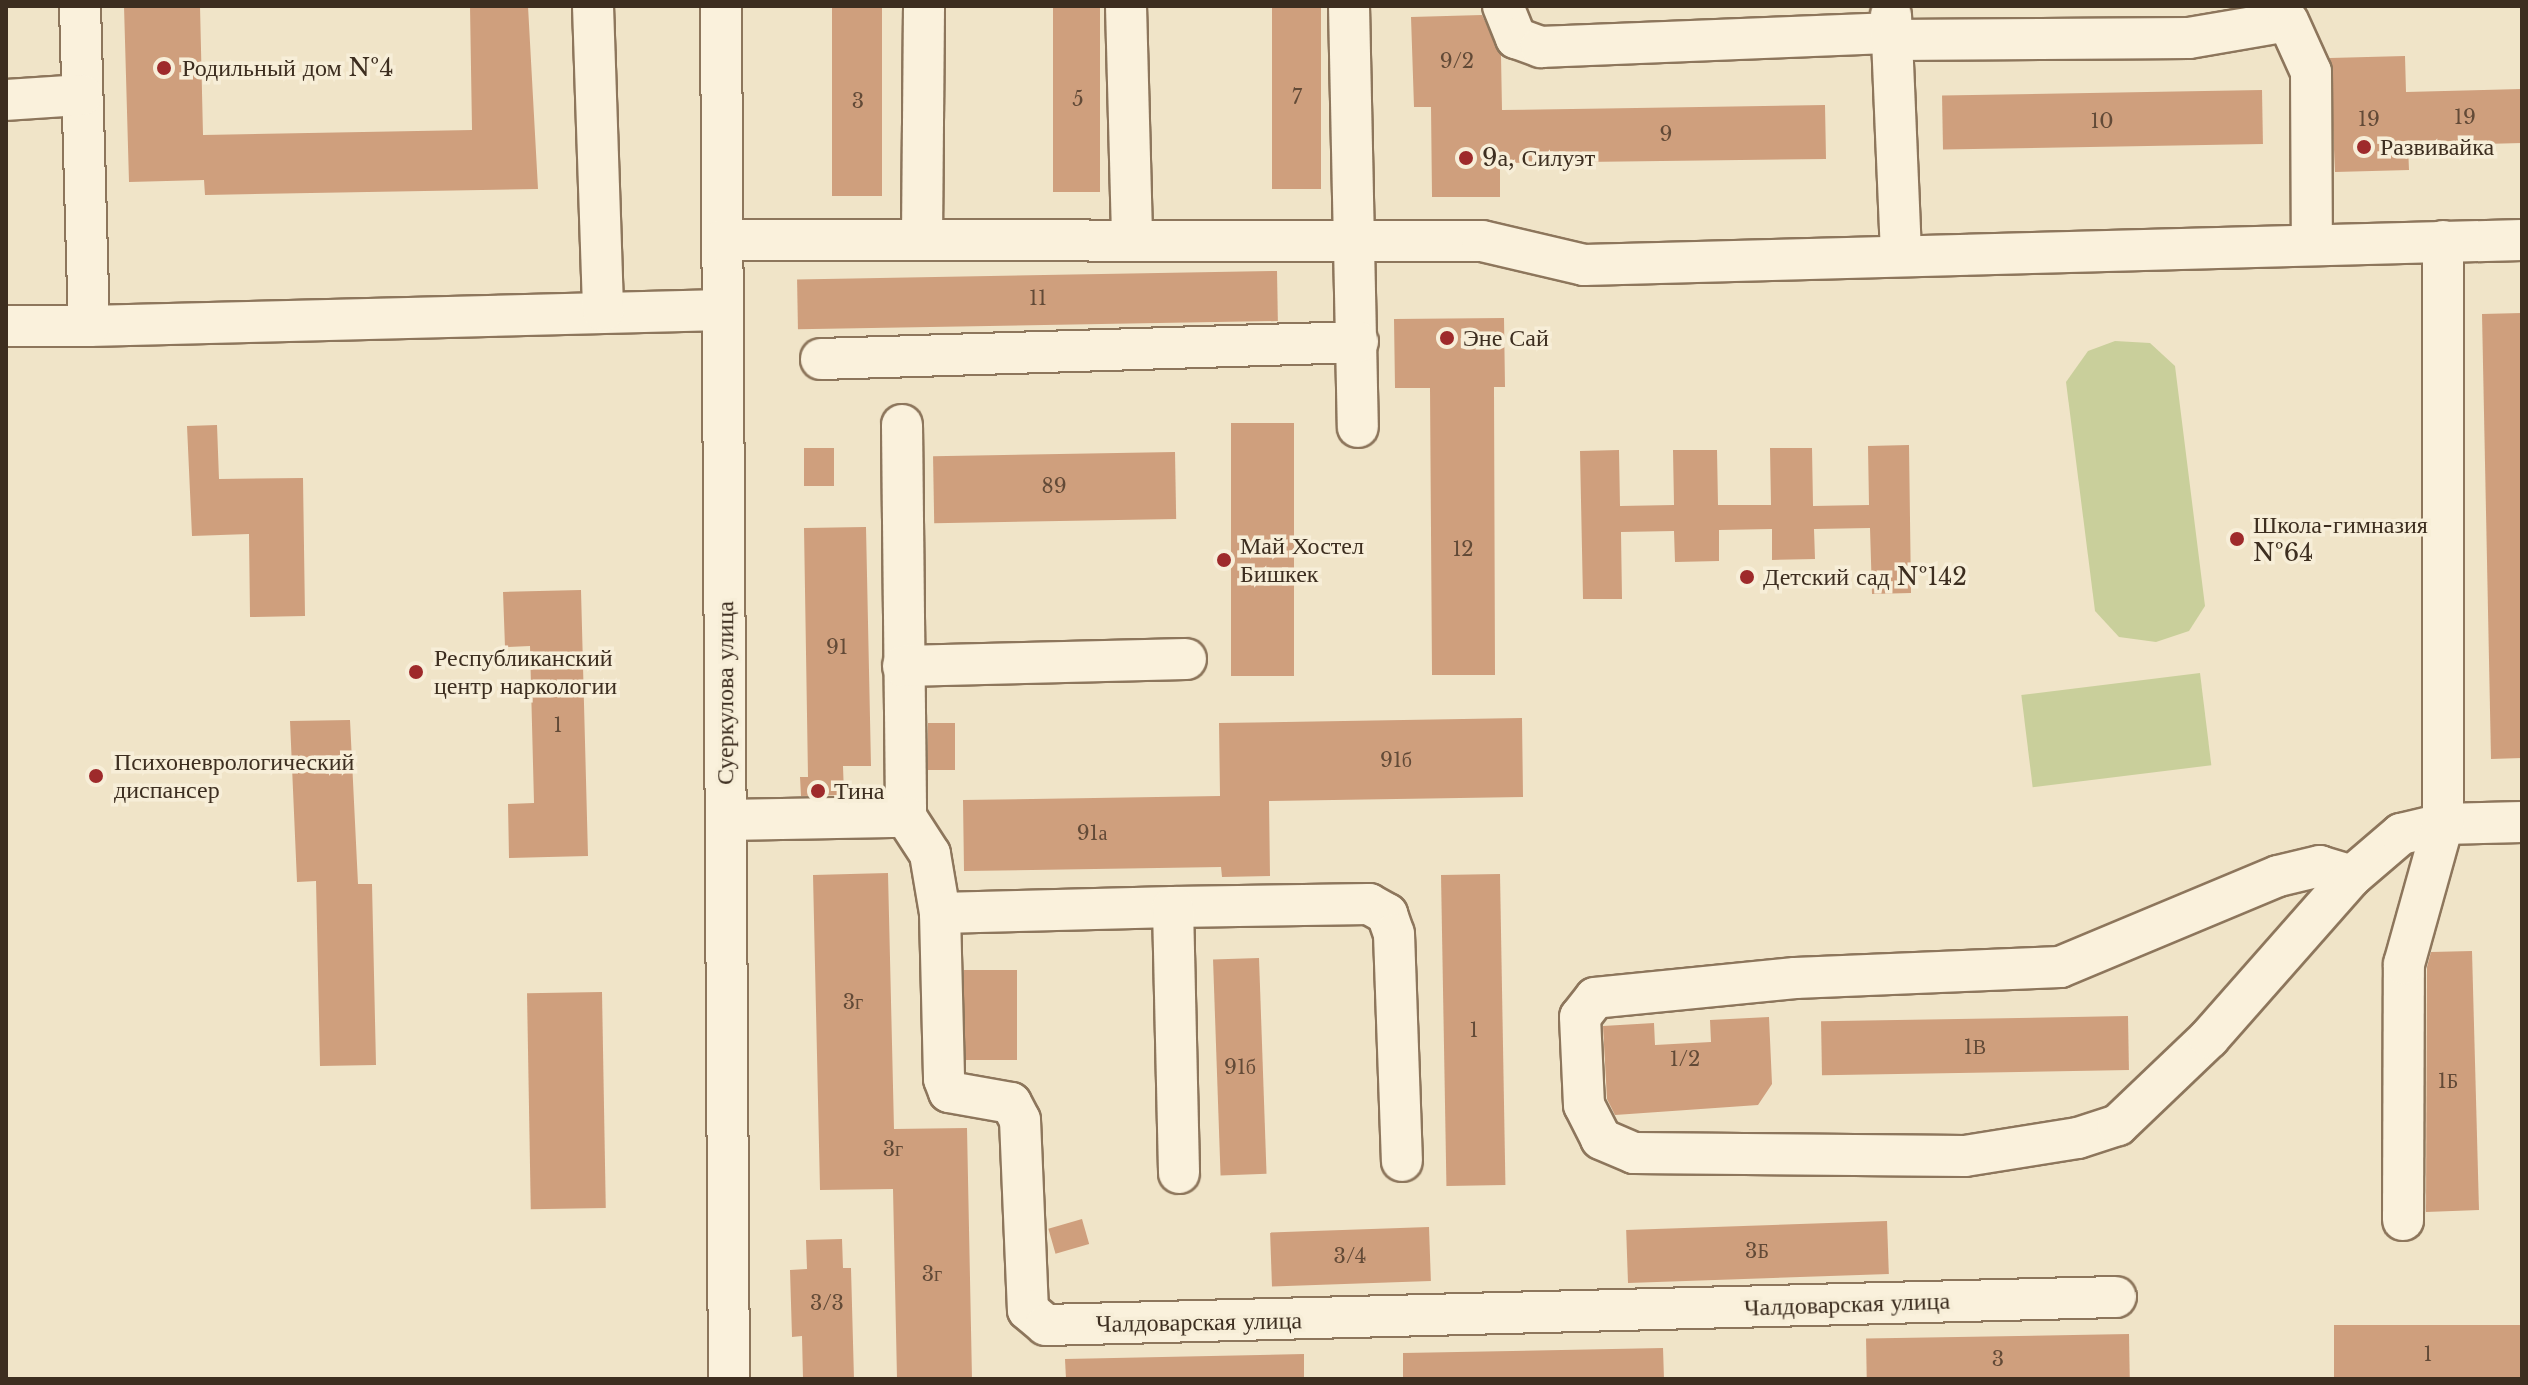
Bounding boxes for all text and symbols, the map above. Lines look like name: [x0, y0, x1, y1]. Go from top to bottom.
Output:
house number: 9/2: [1440, 49, 1474, 73]
place label: Родильный дом №4: [182, 54, 393, 82]
marker: Родильный дом №4: [153, 57, 175, 79]
house number: 7: [1292, 85, 1302, 109]
house number: 5: [1072, 87, 1084, 111]
house number: 3: [852, 89, 864, 113]
house number: 19: [2454, 105, 2476, 129]
house number: 19: [2358, 107, 2380, 131]
house number: 10: [2090, 109, 2114, 133]
house number: 9: [1660, 122, 1672, 146]
place label: Развивайка: [2380, 133, 2494, 161]
marker: Развивайка: [2355, 138, 2373, 156]
place label: 9а, Силуэт: [1482, 144, 1595, 172]
marker: 9а, Силуэт: [1457, 149, 1475, 167]
house number: 11: [1029, 286, 1047, 310]
place label: Эне Сай: [1463, 324, 1549, 352]
marker: Эне Сай: [1438, 329, 1456, 347]
house number: 89: [1042, 474, 1066, 498]
place label: Школа-гимназия №64: [2253, 511, 2428, 567]
marker: Школа-гимназия №64: [2228, 530, 2246, 548]
place label: Май Хостел Бишкек: [1240, 532, 1364, 588]
house number: 12: [1452, 537, 1474, 561]
marker: Май Хостел Бишкек: [1215, 551, 1233, 569]
place label: Детский сад №142: [1763, 563, 1967, 591]
marker: Детский сад №142: [1738, 568, 1756, 586]
street label: Суеркулова улица: [711, 601, 739, 785]
house number: 91: [826, 635, 848, 659]
place label: Республиканский центр наркологии: [434, 644, 617, 700]
marker: Республиканский центр наркологии: [405, 661, 427, 683]
house number: 1: [554, 713, 562, 737]
place label: Психоневрологический диспансер: [114, 748, 354, 804]
house number: 91б: [1380, 748, 1412, 772]
marker: Психоневрологический диспансер: [85, 765, 107, 787]
place label: Тина: [834, 777, 884, 805]
marker: Тина: [809, 782, 827, 800]
house number: 91а: [1077, 821, 1107, 845]
house number: 3г: [843, 990, 863, 1014]
house number: 1: [1470, 1018, 1478, 1042]
house number: 1В: [1964, 1035, 1986, 1059]
house number: 1/2: [1670, 1047, 1700, 1071]
house number: 91б: [1224, 1055, 1256, 1079]
house number: 1Б: [2438, 1069, 2458, 1093]
house number: 3г: [883, 1137, 903, 1161]
house number: 3Б: [1745, 1239, 1769, 1263]
house number: 3/4: [1334, 1244, 1366, 1268]
house number: 3г: [922, 1262, 942, 1286]
street label: Чалдоварская улица: [1744, 1286, 1950, 1322]
house number: 3/3: [810, 1291, 844, 1315]
street label: Чалдоварская улица: [1096, 1306, 1302, 1338]
house number: 1: [2424, 1342, 2432, 1366]
house number: 3: [1992, 1347, 2004, 1371]

